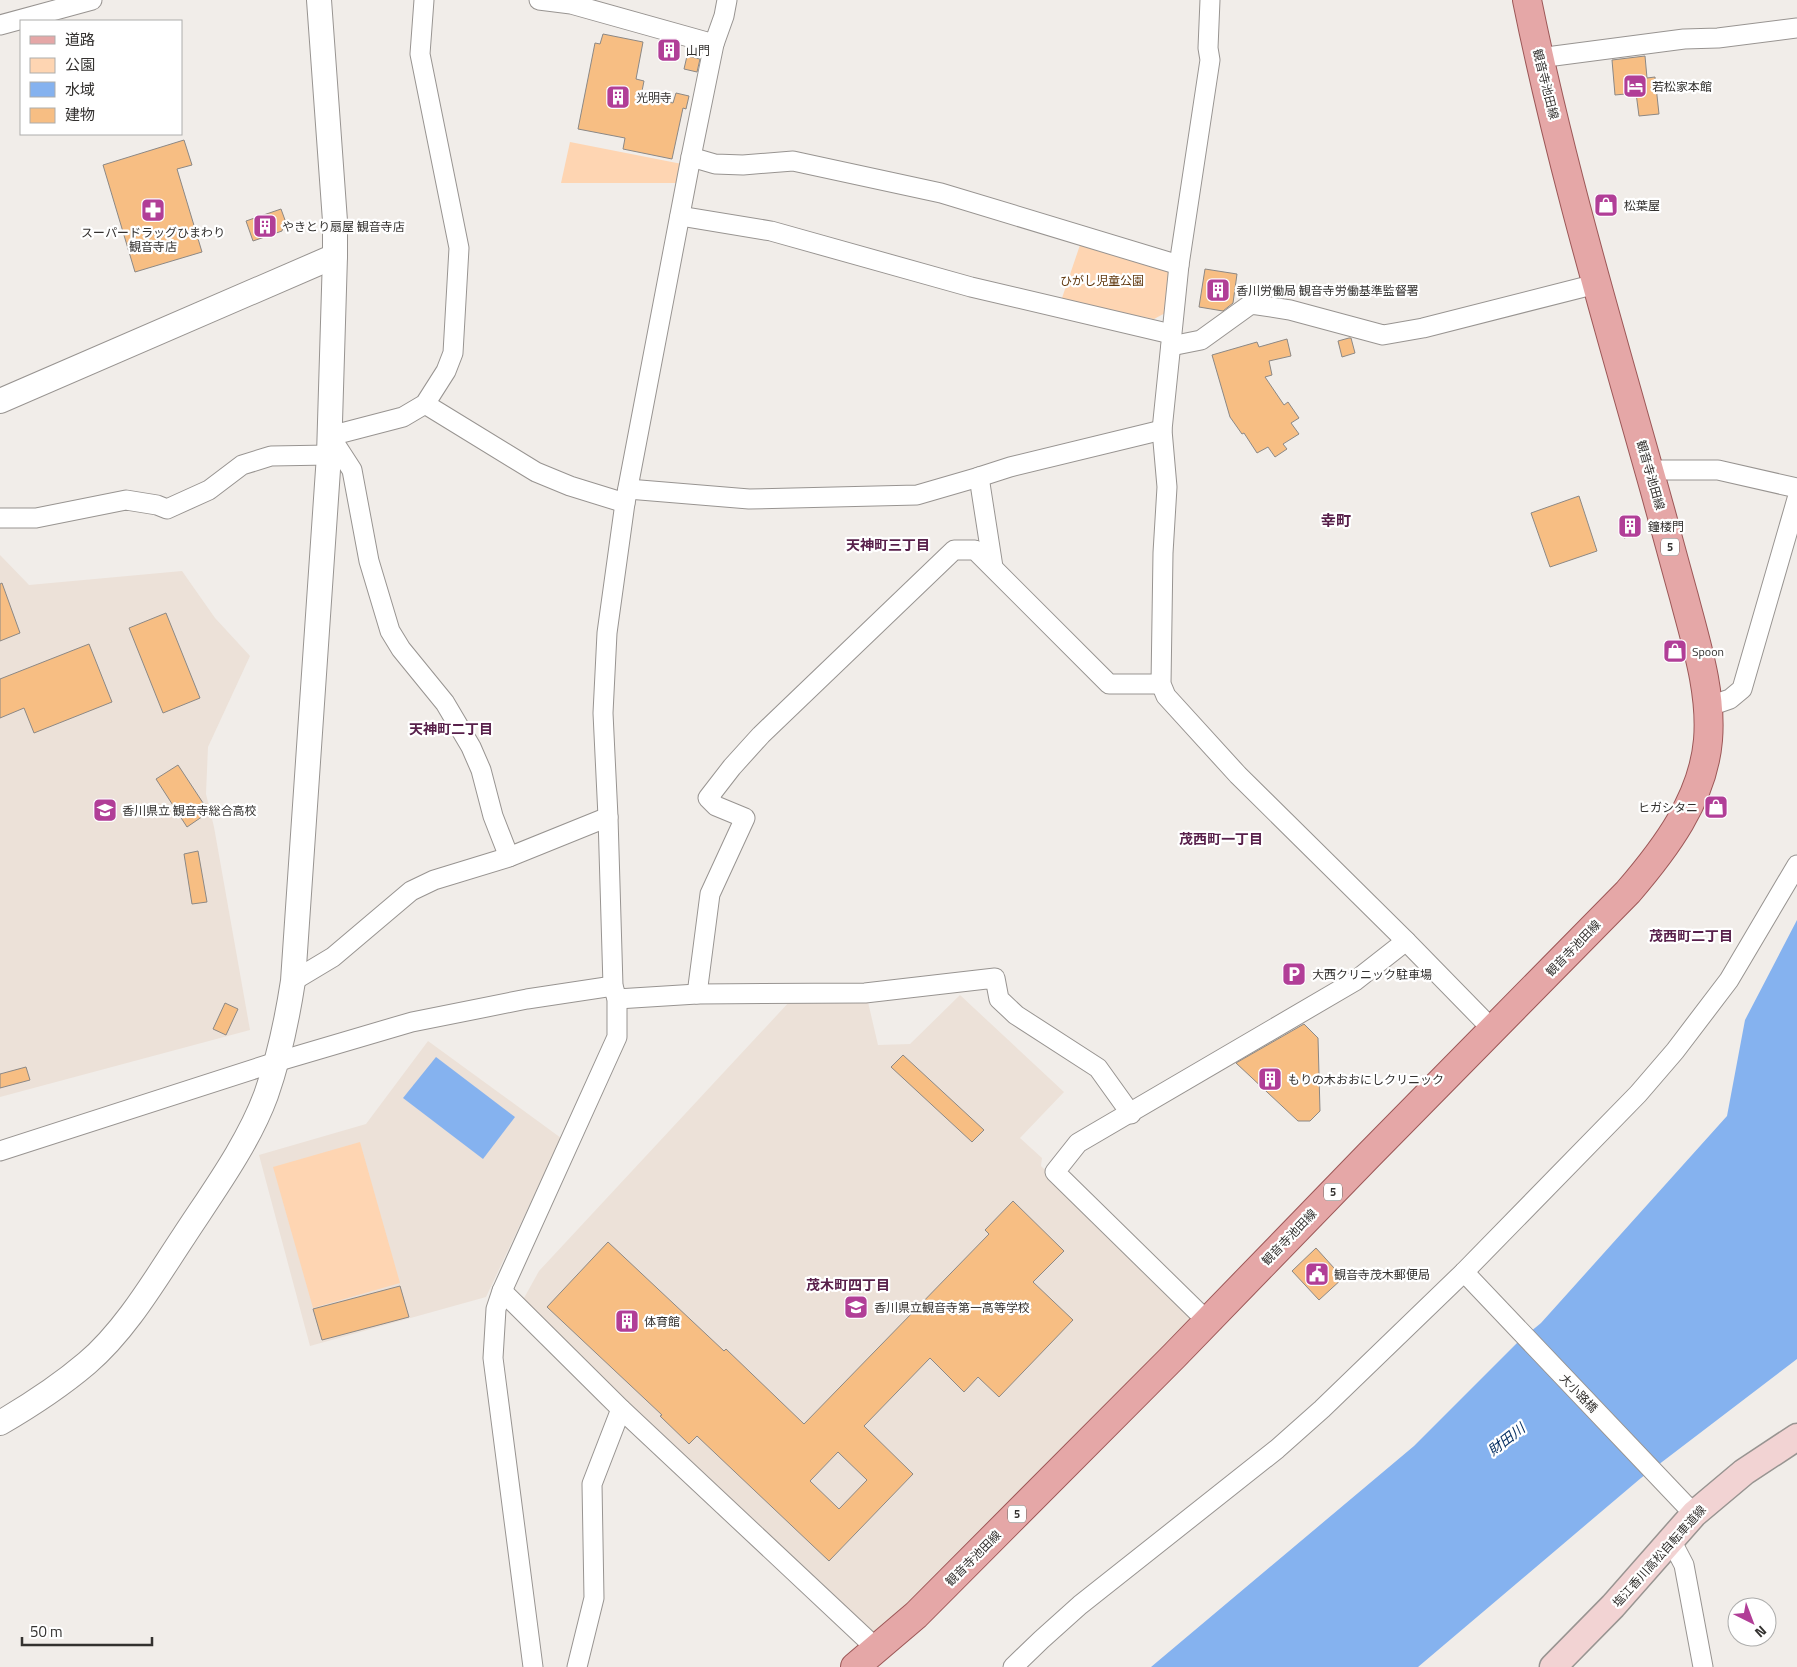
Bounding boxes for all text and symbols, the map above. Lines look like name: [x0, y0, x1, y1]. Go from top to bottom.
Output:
legend: [20, 20, 182, 135]
text: 道路: [65, 28, 95, 51]
building icon: 山門: [656, 37, 682, 63]
place label: 山門: [686, 41, 710, 60]
street label: 観音寺池田線: [1528, 47, 1564, 121]
text: 公園: [65, 53, 95, 76]
hotel icon: 若松家本館: [1622, 73, 1648, 99]
place label: 若松家本館: [1652, 77, 1712, 96]
text: 水域: [65, 78, 95, 101]
building icon: 光明寺: [605, 84, 631, 110]
place label: 光明寺: [636, 88, 672, 107]
text: 建物: [65, 103, 95, 126]
shop icon: 松葉屋: [1593, 192, 1619, 218]
place label: 松葉屋: [1624, 196, 1660, 215]
pharmacy icon: スーパードラッグひまわり 観音寺店: [140, 197, 166, 223]
building icon: やきとり扇屋 観音寺店: [252, 213, 278, 239]
place label: やきとり扇屋 観音寺店: [282, 217, 405, 236]
place label: スーパードラッグひまわり 観音寺店: [81, 223, 225, 256]
park label: ひがし児童公園: [1060, 271, 1144, 290]
building icon: 香川労働局 観音寺労働基準監督署: [1205, 277, 1231, 303]
place label: 香川労働局 観音寺労働基準監督署: [1236, 281, 1419, 300]
street label: 観音寺池田線: [1632, 438, 1670, 512]
district label: 幸町: [1321, 509, 1351, 532]
building icon: 鐘楼門: [1617, 513, 1643, 539]
place label: 鐘楼門: [1648, 517, 1684, 536]
district label: 天神町三丁目: [846, 534, 930, 555]
road number: 5: [1661, 538, 1679, 556]
shop icon: Spoon: [1662, 638, 1688, 664]
place label: Spoon: [1692, 642, 1724, 661]
district label: 天神町二丁目: [409, 718, 493, 739]
shop icon: ヒガシタニ: [1703, 794, 1729, 820]
school or university icon: 香川県立 観音寺総合高校: [92, 797, 118, 823]
place label: ヒガシタニ: [1638, 798, 1698, 817]
place label: 香川県立 観音寺総合高校: [122, 801, 257, 820]
district label: 茂西町一丁目: [1179, 828, 1263, 849]
street label: 観音寺池田線: [1541, 915, 1605, 981]
district label: 茂西町二丁目: [1649, 925, 1733, 946]
parking icon: 大西クリニック駐車場: [1281, 961, 1307, 987]
place label: 大西クリニック駐車場: [1312, 965, 1432, 984]
building icon: もりの木おおにしクリニック: [1257, 1066, 1283, 1092]
place label: もりの木おおにしクリニック: [1288, 1070, 1444, 1089]
road number: 5: [1324, 1184, 1342, 1200]
street label: 観音寺池田線: [1257, 1204, 1321, 1270]
public building icon: 観音寺茂木郵便局: [1304, 1261, 1330, 1287]
place label: 観音寺茂木郵便局: [1334, 1265, 1430, 1284]
district label: 茂木町四丁目: [806, 1274, 890, 1295]
school or university icon: 香川県立観音寺第一高等学校: [843, 1294, 869, 1320]
place label: 香川県立観音寺第一高等学校: [874, 1298, 1030, 1317]
building icon: 体育館: [614, 1308, 640, 1334]
place label: 体育館: [644, 1312, 680, 1331]
street label: 大小路橋: [1555, 1369, 1603, 1417]
water label: 財田川: [1483, 1417, 1531, 1460]
street label: 塩江香川高松自転車道線: [1608, 1501, 1710, 1611]
road number: 5: [1008, 1506, 1026, 1522]
street label: 観音寺池田線: [941, 1526, 1005, 1590]
north arrow: [1727, 1597, 1777, 1647]
scale bar: [22, 1614, 152, 1646]
text: 50 m: [30, 1620, 63, 1643]
text: N: [1750, 1621, 1772, 1643]

